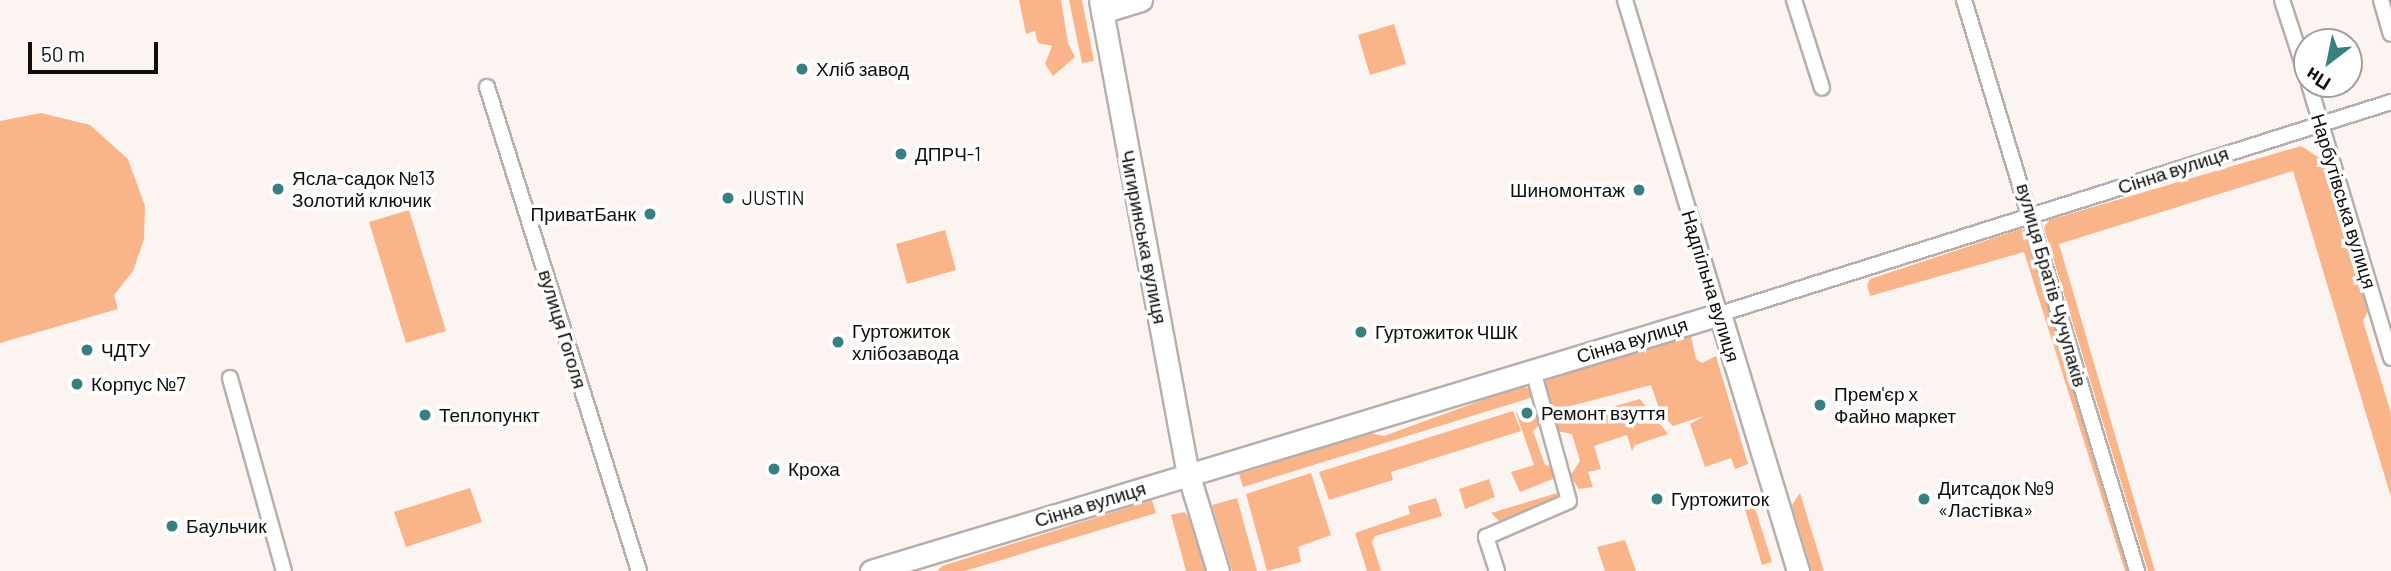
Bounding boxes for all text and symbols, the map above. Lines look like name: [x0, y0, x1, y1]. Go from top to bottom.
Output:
scale bar: [32, 28, 161, 72]
north arrow: [2293, 28, 2363, 98]
text: 50 m: [41, 41, 85, 66]
place label: Хліб завод: [816, 58, 909, 80]
marker: Хліб завод: [794, 61, 810, 77]
text: Пн: [2301, 63, 2334, 96]
street label: Нарбутівська вулиця: [2307, 111, 2381, 291]
street label: Сінна вулиця: [2115, 141, 2231, 199]
place label: ДПРЧ-1: [915, 143, 981, 165]
marker: ДПРЧ-1: [893, 146, 909, 162]
street label: Чигиринська вулиця: [1116, 148, 1172, 326]
place label: Ясла-садок №13 Золотий ключик: [292, 167, 435, 211]
place label: Шиномонтаж: [1510, 179, 1625, 201]
marker: Ясла-садок №13 Золотий ключик: [270, 181, 286, 197]
street label: вулиця Братів Чучупаків: [2012, 181, 2092, 389]
marker: Шиномонтаж: [1631, 182, 1647, 198]
place label: JUSTIN: [742, 187, 805, 209]
marker: JUSTIN: [720, 190, 736, 206]
place label: ПриватБанк: [531, 203, 636, 225]
marker: ПриватБанк: [642, 206, 658, 222]
street label: Надпільна вулиця: [1677, 207, 1745, 365]
street label: вулиця Гоголя: [534, 267, 592, 391]
street label: Сінна вулиця: [1574, 312, 1690, 368]
place label: Гуртожиток хлібозавода: [852, 320, 959, 364]
place label: Гуртожиток ЧШК: [1375, 321, 1518, 343]
marker: Гуртожиток ЧШК: [1353, 324, 1369, 340]
marker: Гуртожиток хлібозавода: [830, 334, 846, 350]
place label: ЧДТУ: [101, 339, 150, 361]
marker: ЧДТУ: [79, 342, 95, 358]
place label: Корпус №7: [91, 373, 185, 395]
marker: Корпус №7: [69, 376, 85, 392]
place label: Прем'єр х Файно маркет: [1834, 383, 1956, 427]
marker: Прем'єр х Файно маркет: [1812, 397, 1828, 413]
place label: Ремонт взуття: [1541, 402, 1666, 424]
place label: Теплопункт: [439, 404, 540, 426]
marker: Ремонт взуття: [1519, 405, 1535, 421]
marker: Теплопункт: [417, 407, 433, 423]
place label: Кроха: [788, 458, 840, 480]
marker: Кроха: [766, 461, 782, 477]
street label: Сінна вулиця: [1032, 476, 1148, 532]
place label: Дитсадок №9 «Ластівка»: [1938, 477, 2054, 521]
place label: Гуртожиток: [1671, 488, 1769, 510]
marker: Гуртожиток: [1649, 491, 1665, 507]
marker: Дитсадок №9 «Ластівка»: [1916, 491, 1932, 507]
place label: Баульчик: [186, 515, 266, 537]
marker: Баульчик: [164, 518, 180, 534]

